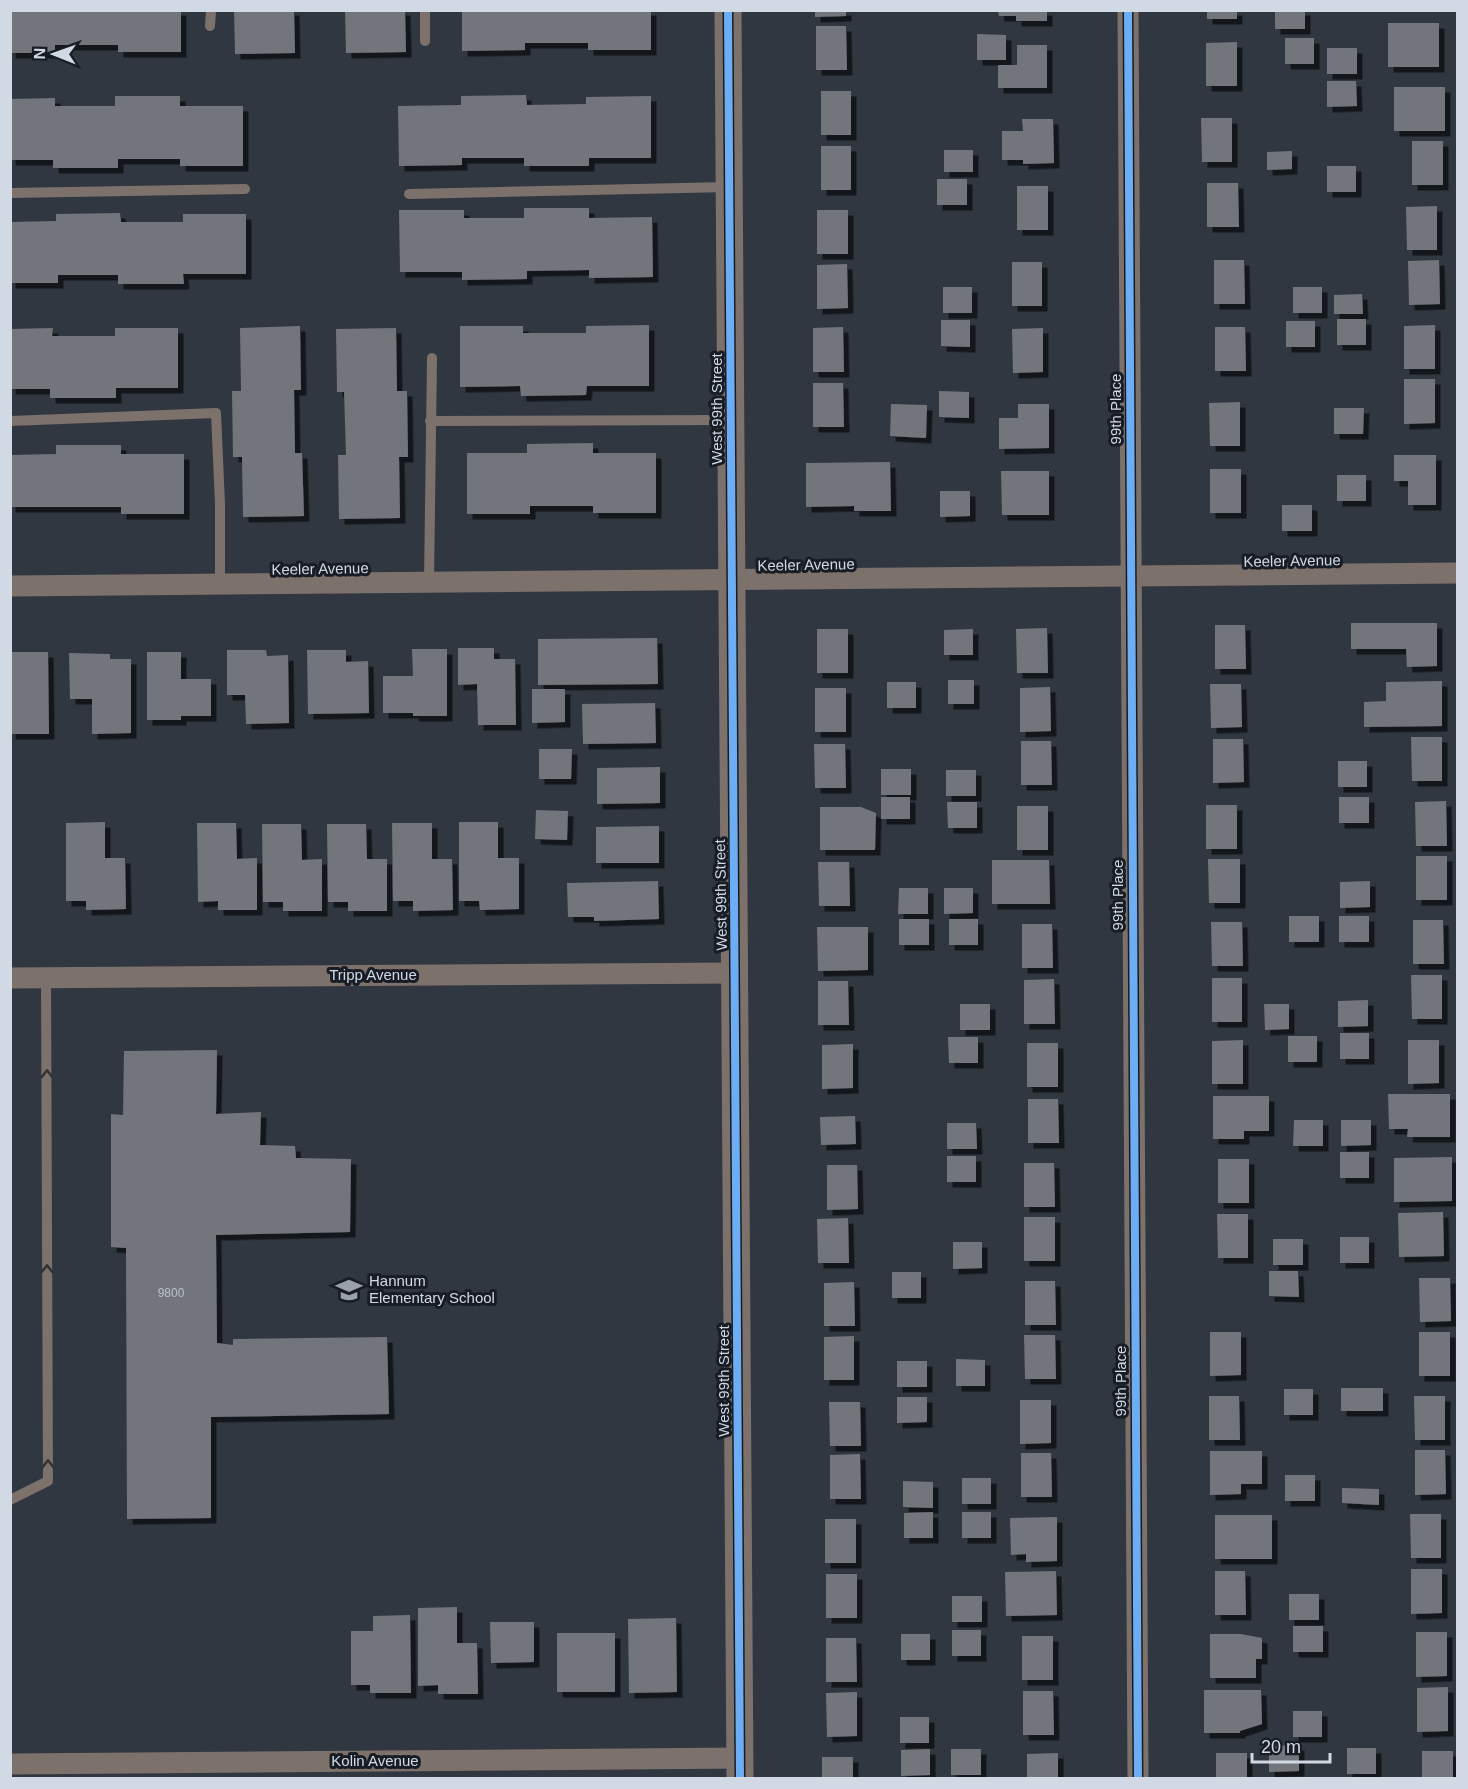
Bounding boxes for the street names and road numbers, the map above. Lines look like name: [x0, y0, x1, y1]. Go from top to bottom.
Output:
street label: West 99th Street: [708, 352, 725, 465]
street label: 99th Place: [1107, 374, 1124, 444]
street label: Keeler Avenue: [1243, 551, 1341, 570]
street label: Keeler Avenue: [757, 555, 855, 574]
street label: Keeler Avenue: [271, 559, 369, 578]
street label: West 99th Street: [711, 838, 730, 951]
street label: 99th Place: [1109, 860, 1126, 930]
street label: Tripp Avenue: [329, 966, 417, 983]
street label: West 99th Street: [715, 1324, 732, 1437]
street label: 99th Place: [1112, 1346, 1129, 1416]
street label: Kolin Avenue: [331, 1752, 419, 1769]

